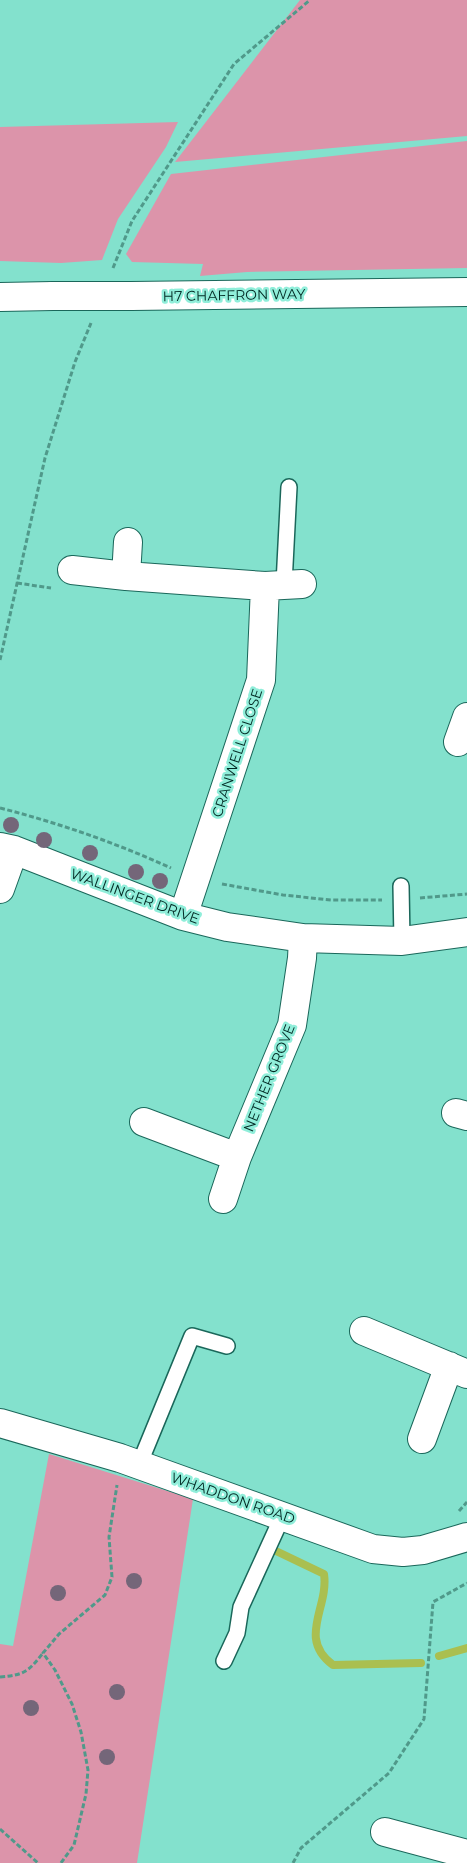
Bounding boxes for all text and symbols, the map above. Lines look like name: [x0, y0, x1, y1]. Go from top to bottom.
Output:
street label: H7 CHAFFRON WAY: [163, 285, 306, 305]
street label: CRANWELL CLOSE: [208, 687, 266, 819]
street label: WALLINGER DRIVE: [68, 864, 202, 928]
street label: NETHER GROVE: [239, 1021, 299, 1135]
street label: WHADDON ROAD: [169, 1468, 297, 1528]

